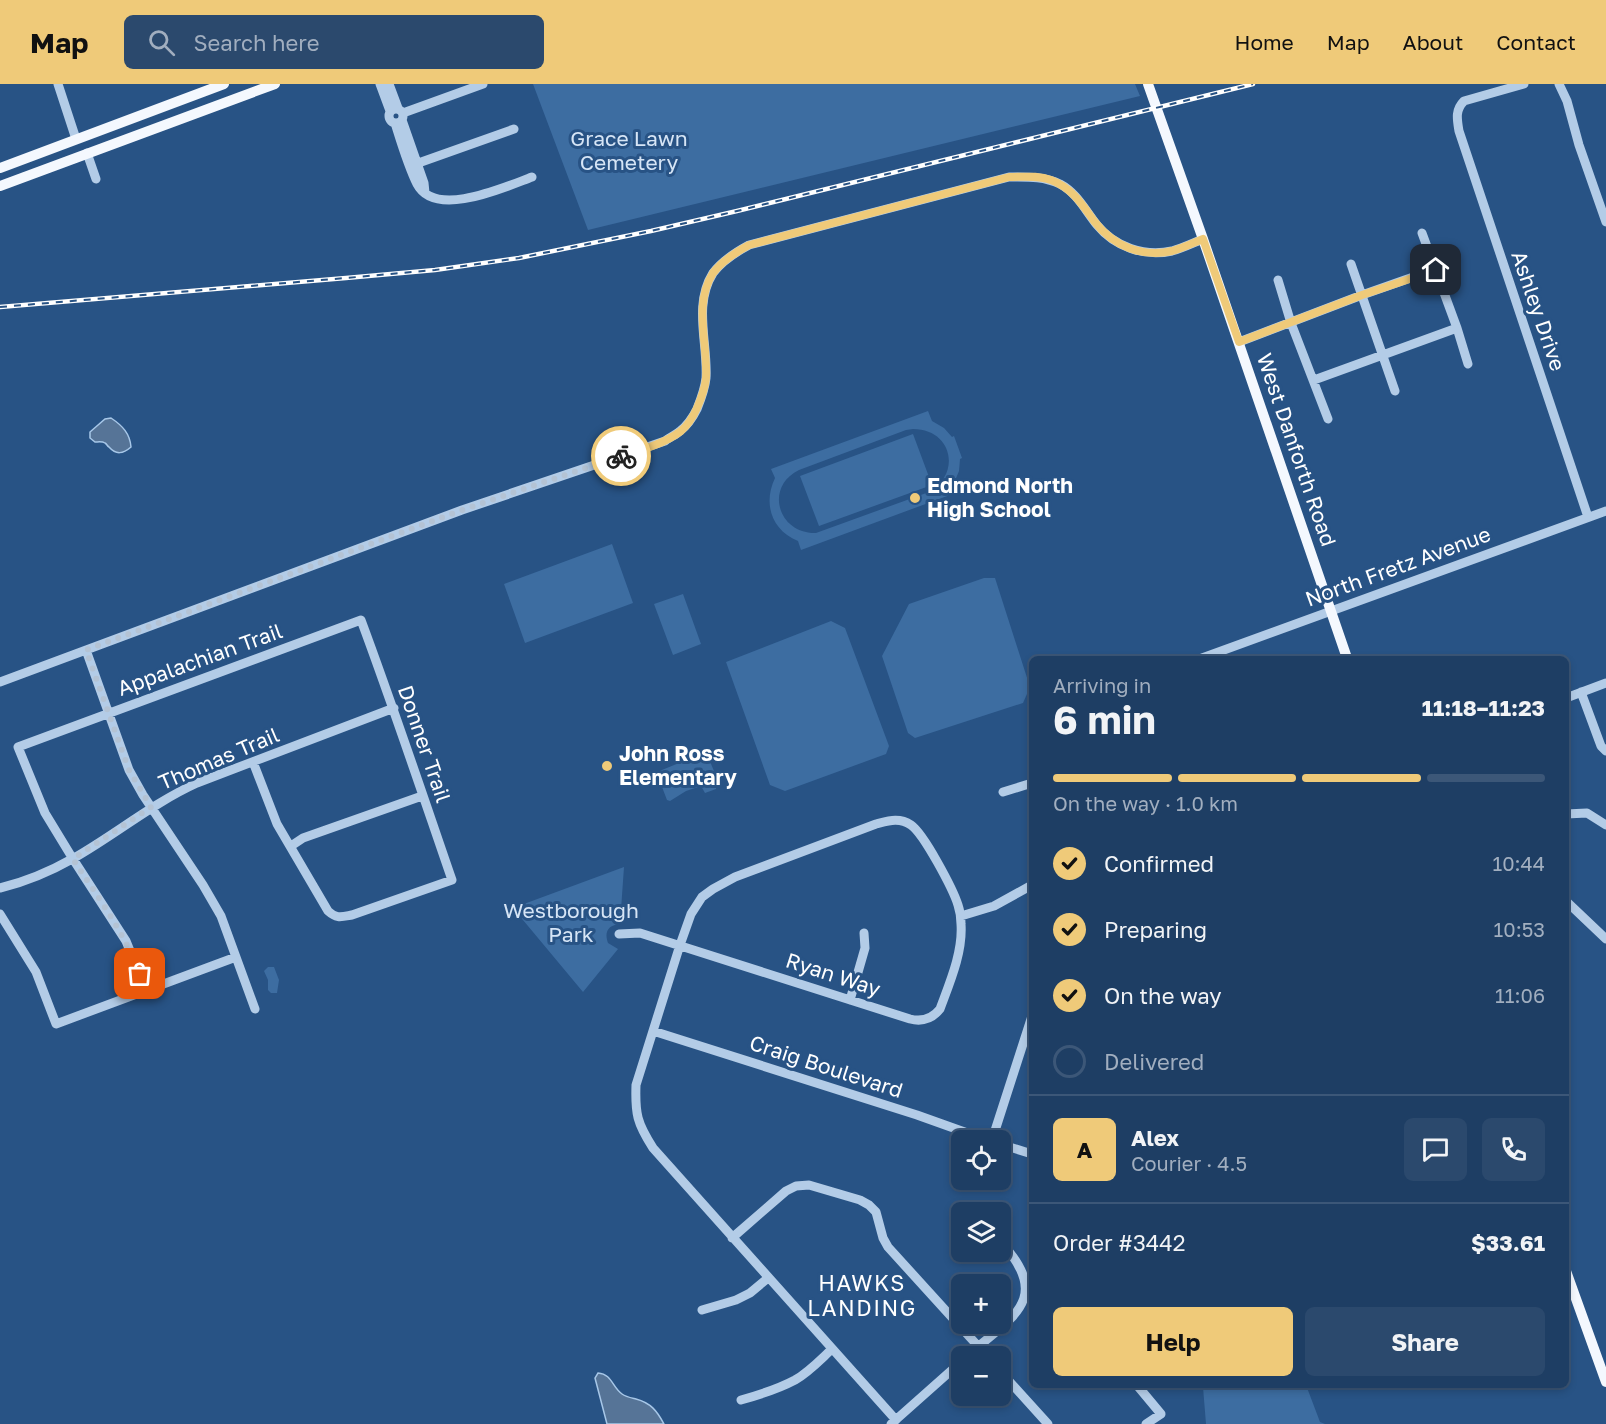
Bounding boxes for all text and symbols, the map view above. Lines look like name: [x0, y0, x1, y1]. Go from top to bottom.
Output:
search box: [124, 15, 544, 69]
text: Map: [30, 26, 88, 59]
icon: search: [145, 26, 178, 59]
text: Search here: [193, 29, 319, 56]
text: Home: [1234, 29, 1294, 55]
text: Map: [1327, 29, 1370, 55]
text: About: [1403, 29, 1463, 55]
text: Contact: [1496, 29, 1576, 55]
park label: Grace Lawn Cemetery: [570, 125, 688, 175]
pin: [1410, 244, 1461, 295]
street label: Ashley Drive: [1506, 247, 1572, 374]
icon: home: [1419, 253, 1452, 286]
street label: West Danforth Road: [1252, 350, 1342, 550]
courier: [591, 426, 651, 486]
icon: bike: [605, 440, 638, 473]
place label: Edmond North High School: [927, 472, 1073, 522]
marker: Edmond North High School: [908, 491, 922, 505]
street label: North Fretz Avenue: [1301, 520, 1494, 612]
street label: Appalachian Trail: [114, 617, 286, 701]
text: Arriving in: [1053, 673, 1151, 697]
street label: Donner Trail: [393, 682, 457, 806]
text: 11:18–11:23: [1422, 694, 1545, 721]
text: 6 min: [1053, 696, 1156, 743]
street label: Thomas Trail: [154, 721, 283, 795]
place label: John Ross Elementary: [619, 740, 737, 790]
marker: John Ross Elementary: [600, 759, 614, 773]
text: On the way · 1.0 km: [1053, 791, 1238, 815]
icon: check: [1053, 847, 1086, 880]
text: Confirmed: [1104, 850, 1214, 877]
text: 10:44: [1493, 851, 1545, 875]
park label: Westborough Park: [503, 897, 639, 947]
icon: check: [1053, 913, 1086, 946]
text: Preparing: [1104, 916, 1207, 943]
text: 10:53: [1494, 917, 1545, 941]
street label: Ryan Way: [783, 947, 884, 1002]
pin: [114, 948, 165, 999]
icon: bag: [123, 957, 156, 990]
icon: check: [1053, 979, 1086, 1012]
text: On the way: [1104, 982, 1222, 1009]
text: 11:06: [1495, 983, 1545, 1007]
street label: Craig Boulevard: [746, 1029, 906, 1103]
text: Delivered: [1104, 1048, 1204, 1075]
button: chat: [1404, 1118, 1467, 1181]
button: phone: [1482, 1118, 1545, 1181]
text: Alex: [1131, 1124, 1179, 1151]
map controls: [951, 1130, 1011, 1406]
button: locate: [951, 1130, 1011, 1190]
text: A: [1077, 1136, 1092, 1163]
text: Courier · 4.5: [1131, 1151, 1247, 1175]
button: layers: [951, 1202, 1011, 1262]
text: Order #3442: [1053, 1229, 1185, 1256]
text: $33.61: [1471, 1229, 1545, 1256]
district label: HAWKS LANDING: [807, 1269, 917, 1321]
button: +: [951, 1274, 1011, 1334]
button: Help: [1053, 1307, 1293, 1376]
button: Share: [1305, 1307, 1545, 1376]
button: −: [951, 1346, 1011, 1406]

